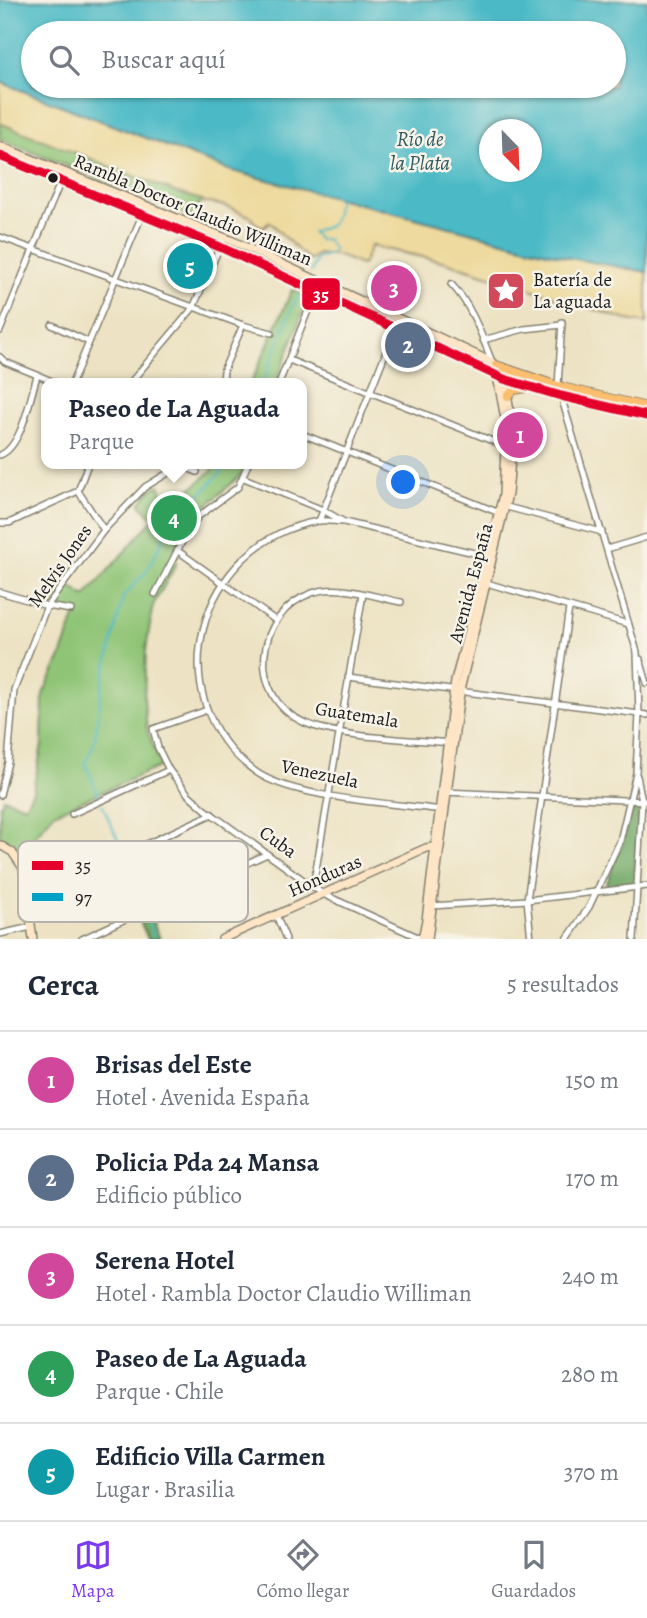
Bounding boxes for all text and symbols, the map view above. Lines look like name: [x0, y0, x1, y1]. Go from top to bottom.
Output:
search box: [21, 21, 626, 98]
icon: search: [45, 41, 83, 79]
text: Buscar aquí: [101, 42, 226, 77]
north arrow: [479, 119, 542, 182]
water label: Río de la Plata: [390, 125, 450, 177]
street label: Rambla Doctor Claudio Williman: [70, 148, 316, 272]
unlabelled marker: [46, 171, 60, 185]
pin: 5: [167, 240, 213, 292]
pin: 3: [371, 262, 417, 314]
place label: Batería de La aguada: [533, 267, 612, 315]
place icon: Batería de La aguada: [485, 270, 527, 312]
line badge: 35: [301, 277, 341, 311]
text: 35: [313, 282, 329, 308]
pin: 2: [385, 319, 431, 371]
popup: [41, 378, 307, 469]
text: Paseo de La Aguada: [68, 391, 280, 426]
pin: 1: [497, 409, 543, 461]
text: Parque: [68, 426, 134, 457]
your location: [386, 465, 420, 499]
pin: 4: [151, 492, 197, 544]
street label: Melvis Jones: [22, 519, 98, 613]
street label: Avenida España: [442, 520, 500, 647]
street label: Guatemala: [313, 696, 401, 734]
street label: Venezuela: [278, 753, 361, 795]
street label: Cuba: [254, 820, 302, 865]
legend: [18, 841, 248, 922]
street label: Honduras: [284, 848, 366, 904]
text: 35: [75, 853, 91, 879]
text: 97: [75, 885, 92, 911]
text: Cerca: [28, 965, 99, 1005]
text: 5 resultados: [507, 969, 619, 1000]
text: Brisas del Este: [95, 1047, 252, 1082]
text: 1: [47, 1065, 55, 1096]
text: 150 m: [565, 1065, 619, 1096]
text: Hotel · Avenida España: [95, 1082, 310, 1113]
text: Policia Pda 24 Mansa: [95, 1145, 319, 1180]
text: 2: [45, 1163, 57, 1194]
text: 170 m: [566, 1163, 619, 1194]
text: Edificio público: [95, 1180, 242, 1211]
text: Serena Hotel: [95, 1243, 234, 1278]
text: 3: [46, 1261, 56, 1292]
text: 240 m: [562, 1261, 619, 1292]
text: Hotel · Rambla Doctor Claudio Williman: [95, 1278, 472, 1309]
text: Paseo de La Aguada: [95, 1341, 307, 1376]
text: 4: [46, 1359, 56, 1390]
text: 280 m: [561, 1359, 619, 1390]
text: Parque · Chile: [95, 1376, 224, 1407]
text: Edificio Villa Carmen: [95, 1439, 325, 1474]
text: 5: [46, 1457, 56, 1488]
text: 370 m: [564, 1457, 619, 1488]
text: Lugar · Brasilia: [95, 1474, 235, 1505]
tab: Mapa: [71, 1536, 115, 1604]
tab: Cómo llegar: [256, 1536, 349, 1604]
tab: Guardados: [491, 1536, 576, 1604]

